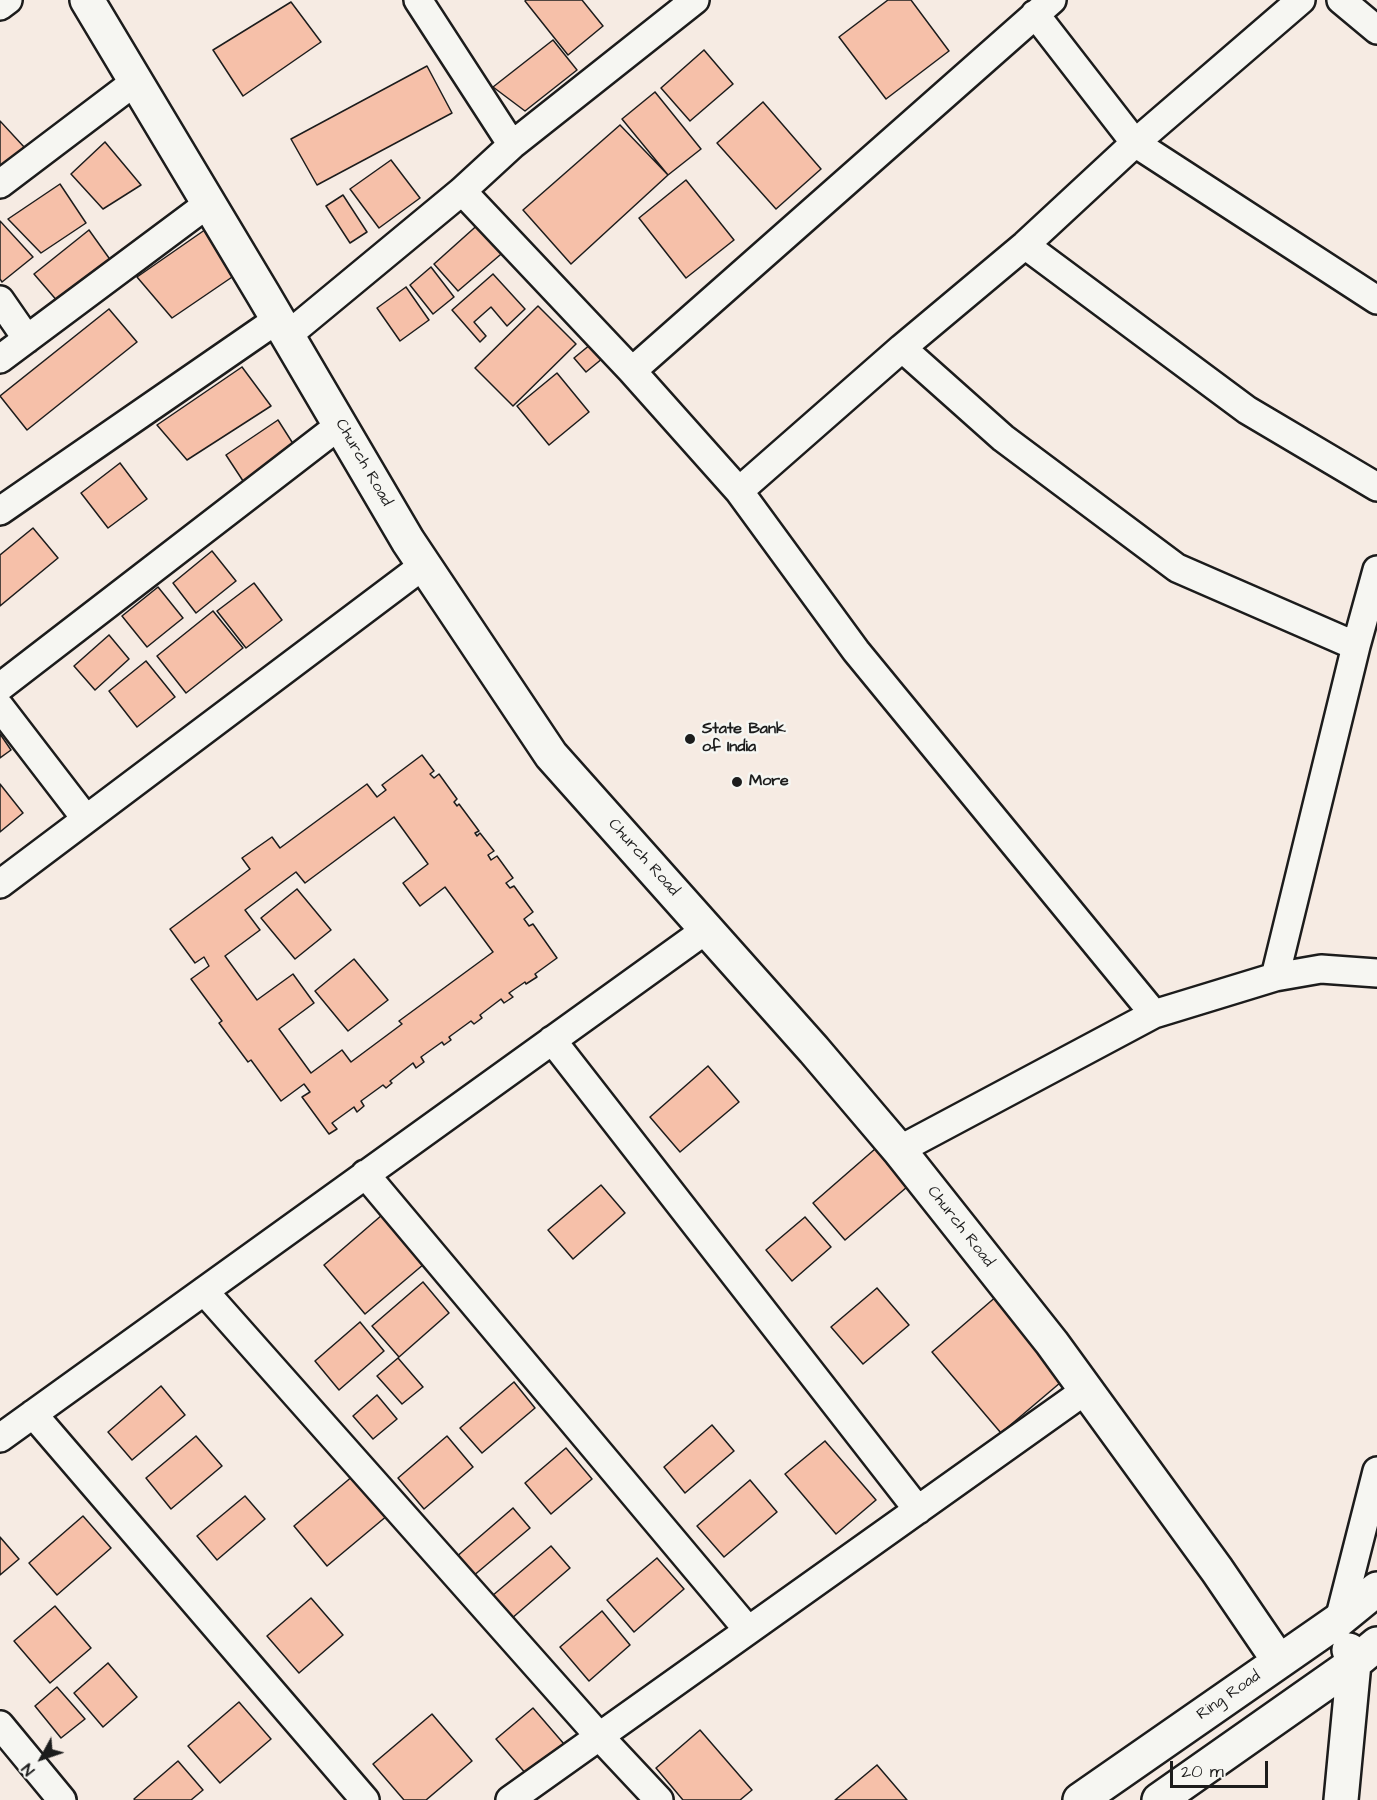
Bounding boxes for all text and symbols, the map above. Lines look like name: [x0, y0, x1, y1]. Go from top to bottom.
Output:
street label: Church Road: [330, 416, 396, 510]
place label: State Bank of India: [702, 720, 786, 758]
marker: State Bank of India: [683, 732, 697, 746]
place label: More: [749, 772, 789, 792]
marker: More: [730, 775, 744, 789]
street label: Church Road: [603, 815, 683, 901]
street label: Church Road: [922, 1183, 998, 1271]
street label: Ring Road: [1193, 1667, 1265, 1725]
north arrow: [12, 1728, 72, 1788]
scale bar: [1173, 1749, 1270, 1787]
text: N: [17, 1759, 40, 1780]
text: 20 m: [1181, 1759, 1224, 1784]

